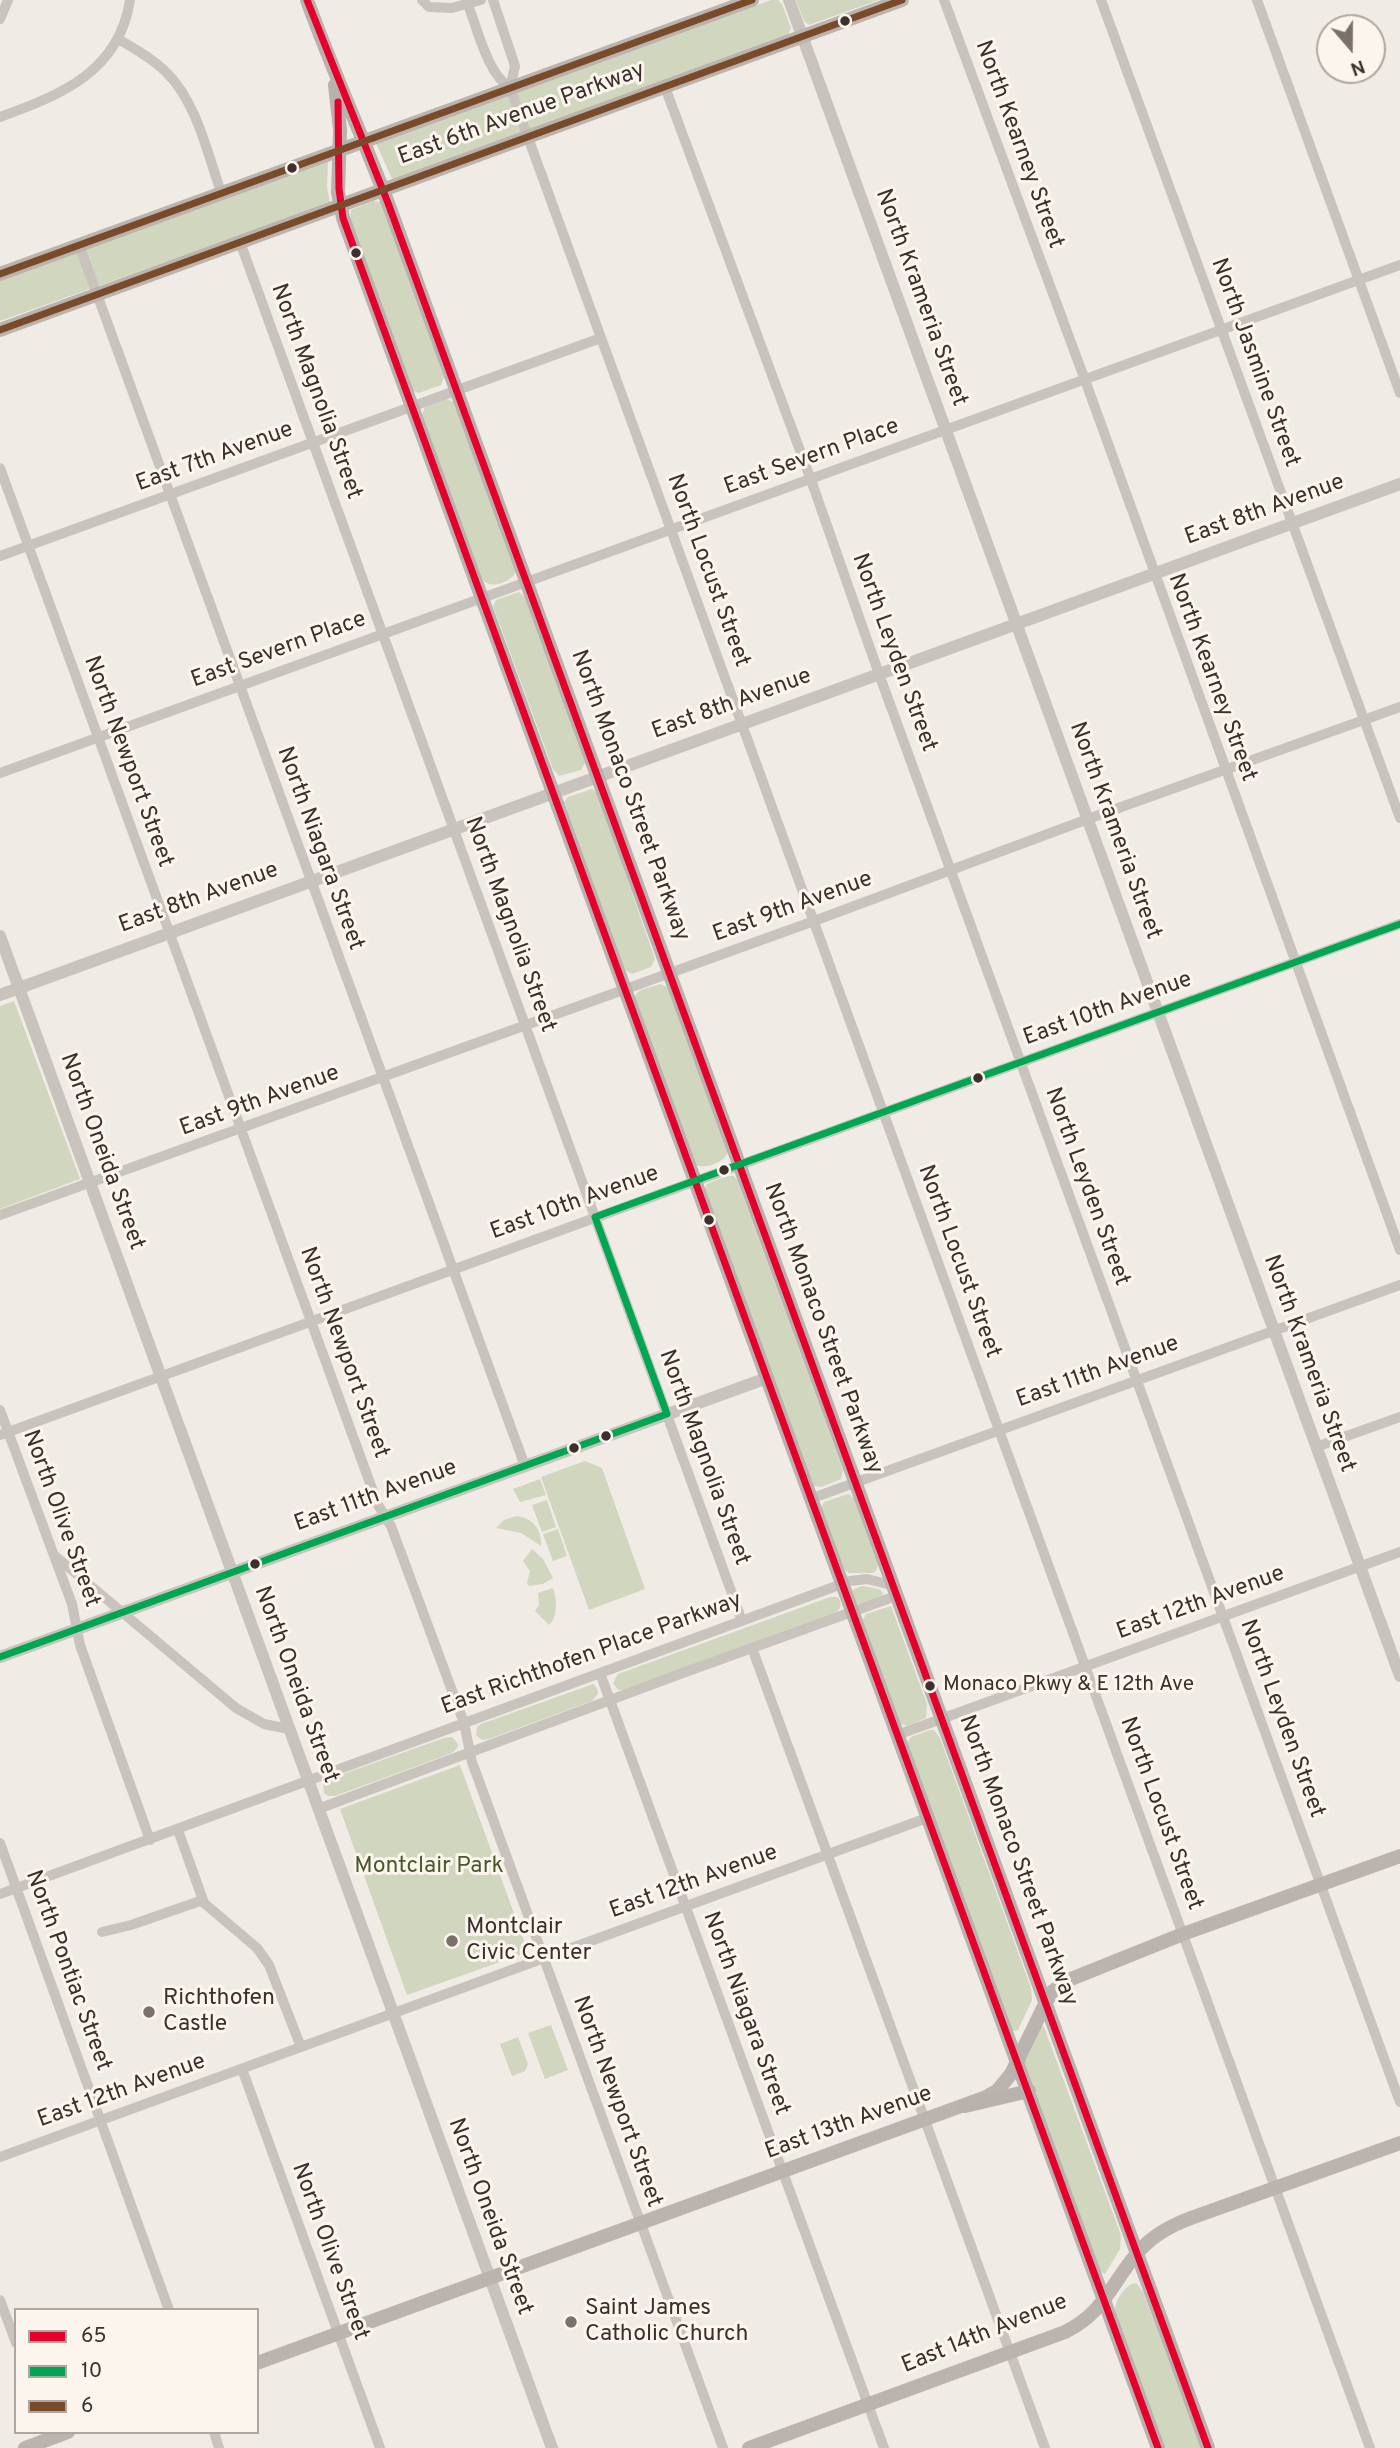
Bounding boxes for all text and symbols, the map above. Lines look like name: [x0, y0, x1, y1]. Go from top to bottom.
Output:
unlabelled marker: [838, 14, 852, 28]
north arrow: [1316, 14, 1386, 84]
street label: North Kearney Street: [968, 37, 1068, 253]
text: N: [1347, 53, 1368, 80]
street label: East 6th Avenue Parkway: [395, 57, 649, 173]
unlabelled marker: [285, 161, 299, 175]
street label: North Krameria Street: [868, 186, 972, 410]
unlabelled marker: [349, 246, 363, 260]
street label: North Jasmine Street: [1203, 255, 1305, 471]
street label: North Magnolia Street: [263, 281, 367, 503]
street label: East Severn Place: [721, 414, 903, 502]
street label: East 7th Avenue: [133, 417, 297, 499]
street label: East 8th Avenue: [1182, 469, 1348, 553]
street label: North Locust Street: [659, 471, 755, 671]
street label: North Leyden Street: [844, 550, 942, 756]
street label: North Kearney Street: [1161, 570, 1261, 786]
street label: East Severn Place: [188, 607, 370, 695]
street label: North Monaco Street Parkway: [563, 647, 695, 945]
street label: North Newport Street: [76, 653, 178, 871]
street label: East 8th Avenue: [649, 663, 815, 747]
street label: North Krameria Street: [1062, 719, 1166, 943]
street label: North Niagara Street: [269, 744, 369, 954]
street label: North Magnolia Street: [457, 814, 561, 1036]
street label: East 8th Avenue: [116, 857, 282, 941]
street label: East 9th Avenue: [710, 866, 876, 950]
street label: East 10th Avenue: [1020, 967, 1196, 1053]
street label: North Oneida Street: [53, 1050, 149, 1254]
street label: East 9th Avenue: [177, 1060, 343, 1144]
unlabelled marker: [971, 1071, 985, 1085]
street label: North Leyden Street: [1037, 1084, 1135, 1290]
street label: East 10th Avenue: [487, 1161, 663, 1247]
street label: North Locust Street: [910, 1162, 1006, 1362]
unlabelled marker: [717, 1163, 731, 1177]
street label: North Monaco Street Parkway: [756, 1180, 888, 1478]
unlabelled marker: [702, 1213, 716, 1227]
street label: North Newport Street: [292, 1244, 394, 1462]
street label: North Krameria Street: [1256, 1252, 1360, 1476]
street label: East 11th Avenue: [1013, 1331, 1183, 1415]
street label: North Magnolia Street: [651, 1347, 755, 1569]
street label: North Olive Street: [15, 1427, 105, 1611]
unlabelled marker: [599, 1429, 613, 1443]
unlabelled marker: [567, 1441, 581, 1455]
street label: East 11th Avenue: [291, 1455, 461, 1539]
unlabelled marker: [248, 1557, 262, 1571]
street label: East 12th Avenue: [1113, 1561, 1289, 1647]
street label: North Oneida Street: [247, 1583, 343, 1787]
street label: East Richthofen Place Parkway: [438, 1588, 746, 1722]
street label: North Leyden Street: [1232, 1616, 1330, 1822]
place label: Monaco Pkwy & E 12th Ave: [943, 1673, 1194, 1699]
marker: Monaco Pkwy & E 12th Ave: [923, 1679, 937, 1693]
street label: North Monaco Street Parkway: [951, 1712, 1083, 2010]
street label: North Locust Street: [1112, 1714, 1208, 1914]
street label: East 12th Avenue: [606, 1840, 782, 1926]
park label: Montclair Park: [354, 1853, 504, 1881]
street label: North Pontiac Street: [18, 1867, 116, 2075]
street label: North Niagara Street: [695, 1909, 795, 2119]
place label: Montclair Civic Center: [466, 1914, 591, 1968]
marker: Montclair Civic Center: [444, 1933, 460, 1949]
place label: Richthofen Castle: [163, 1985, 275, 2039]
street label: North Newport Street: [565, 1993, 667, 2211]
marker: Richthofen Castle: [141, 2004, 157, 2020]
street label: East 12th Avenue: [34, 2049, 210, 2135]
street label: East 13th Avenue: [762, 2081, 936, 2167]
street label: North Oneida Street: [441, 2115, 537, 2319]
street label: North Olive Street: [284, 2160, 374, 2344]
street label: East 14th Avenue: [898, 2289, 1072, 2381]
place label: Saint James Catholic Church: [585, 2295, 749, 2349]
legend: [14, 2308, 259, 2434]
marker: Saint James Catholic Church: [563, 2314, 579, 2330]
text: 65: [81, 2323, 107, 2350]
text: 10: [81, 2358, 102, 2385]
text: 6: [81, 2393, 94, 2420]

